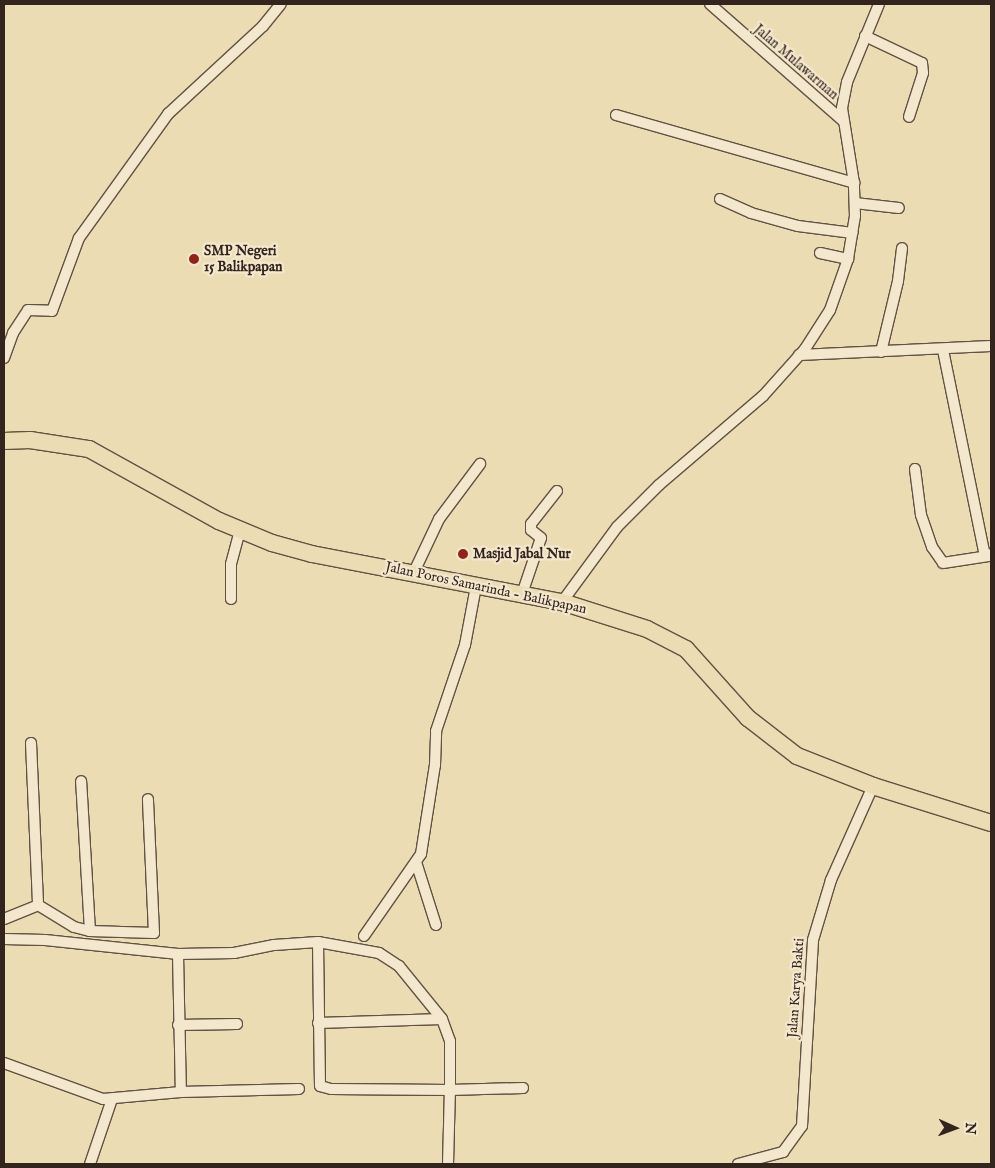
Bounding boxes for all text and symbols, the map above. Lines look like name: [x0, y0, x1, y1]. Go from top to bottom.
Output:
street label: Jalan Mulawarman: [750, 21, 842, 103]
place label: SMP Negeri 15 Balikpapan: [204, 243, 282, 276]
marker: SMP Negeri 15 Balikpapan: [188, 253, 200, 265]
place label: Masjid Jabal Nur: [473, 546, 571, 562]
marker: Masjid Jabal Nur: [457, 548, 469, 560]
street label: Jalan Poros Samarinda - Balikpapan: [384, 558, 588, 618]
street label: Jalan Karya Bakti: [784, 937, 808, 1039]
north arrow: [930, 1103, 980, 1153]
text: N: [961, 1122, 979, 1135]

